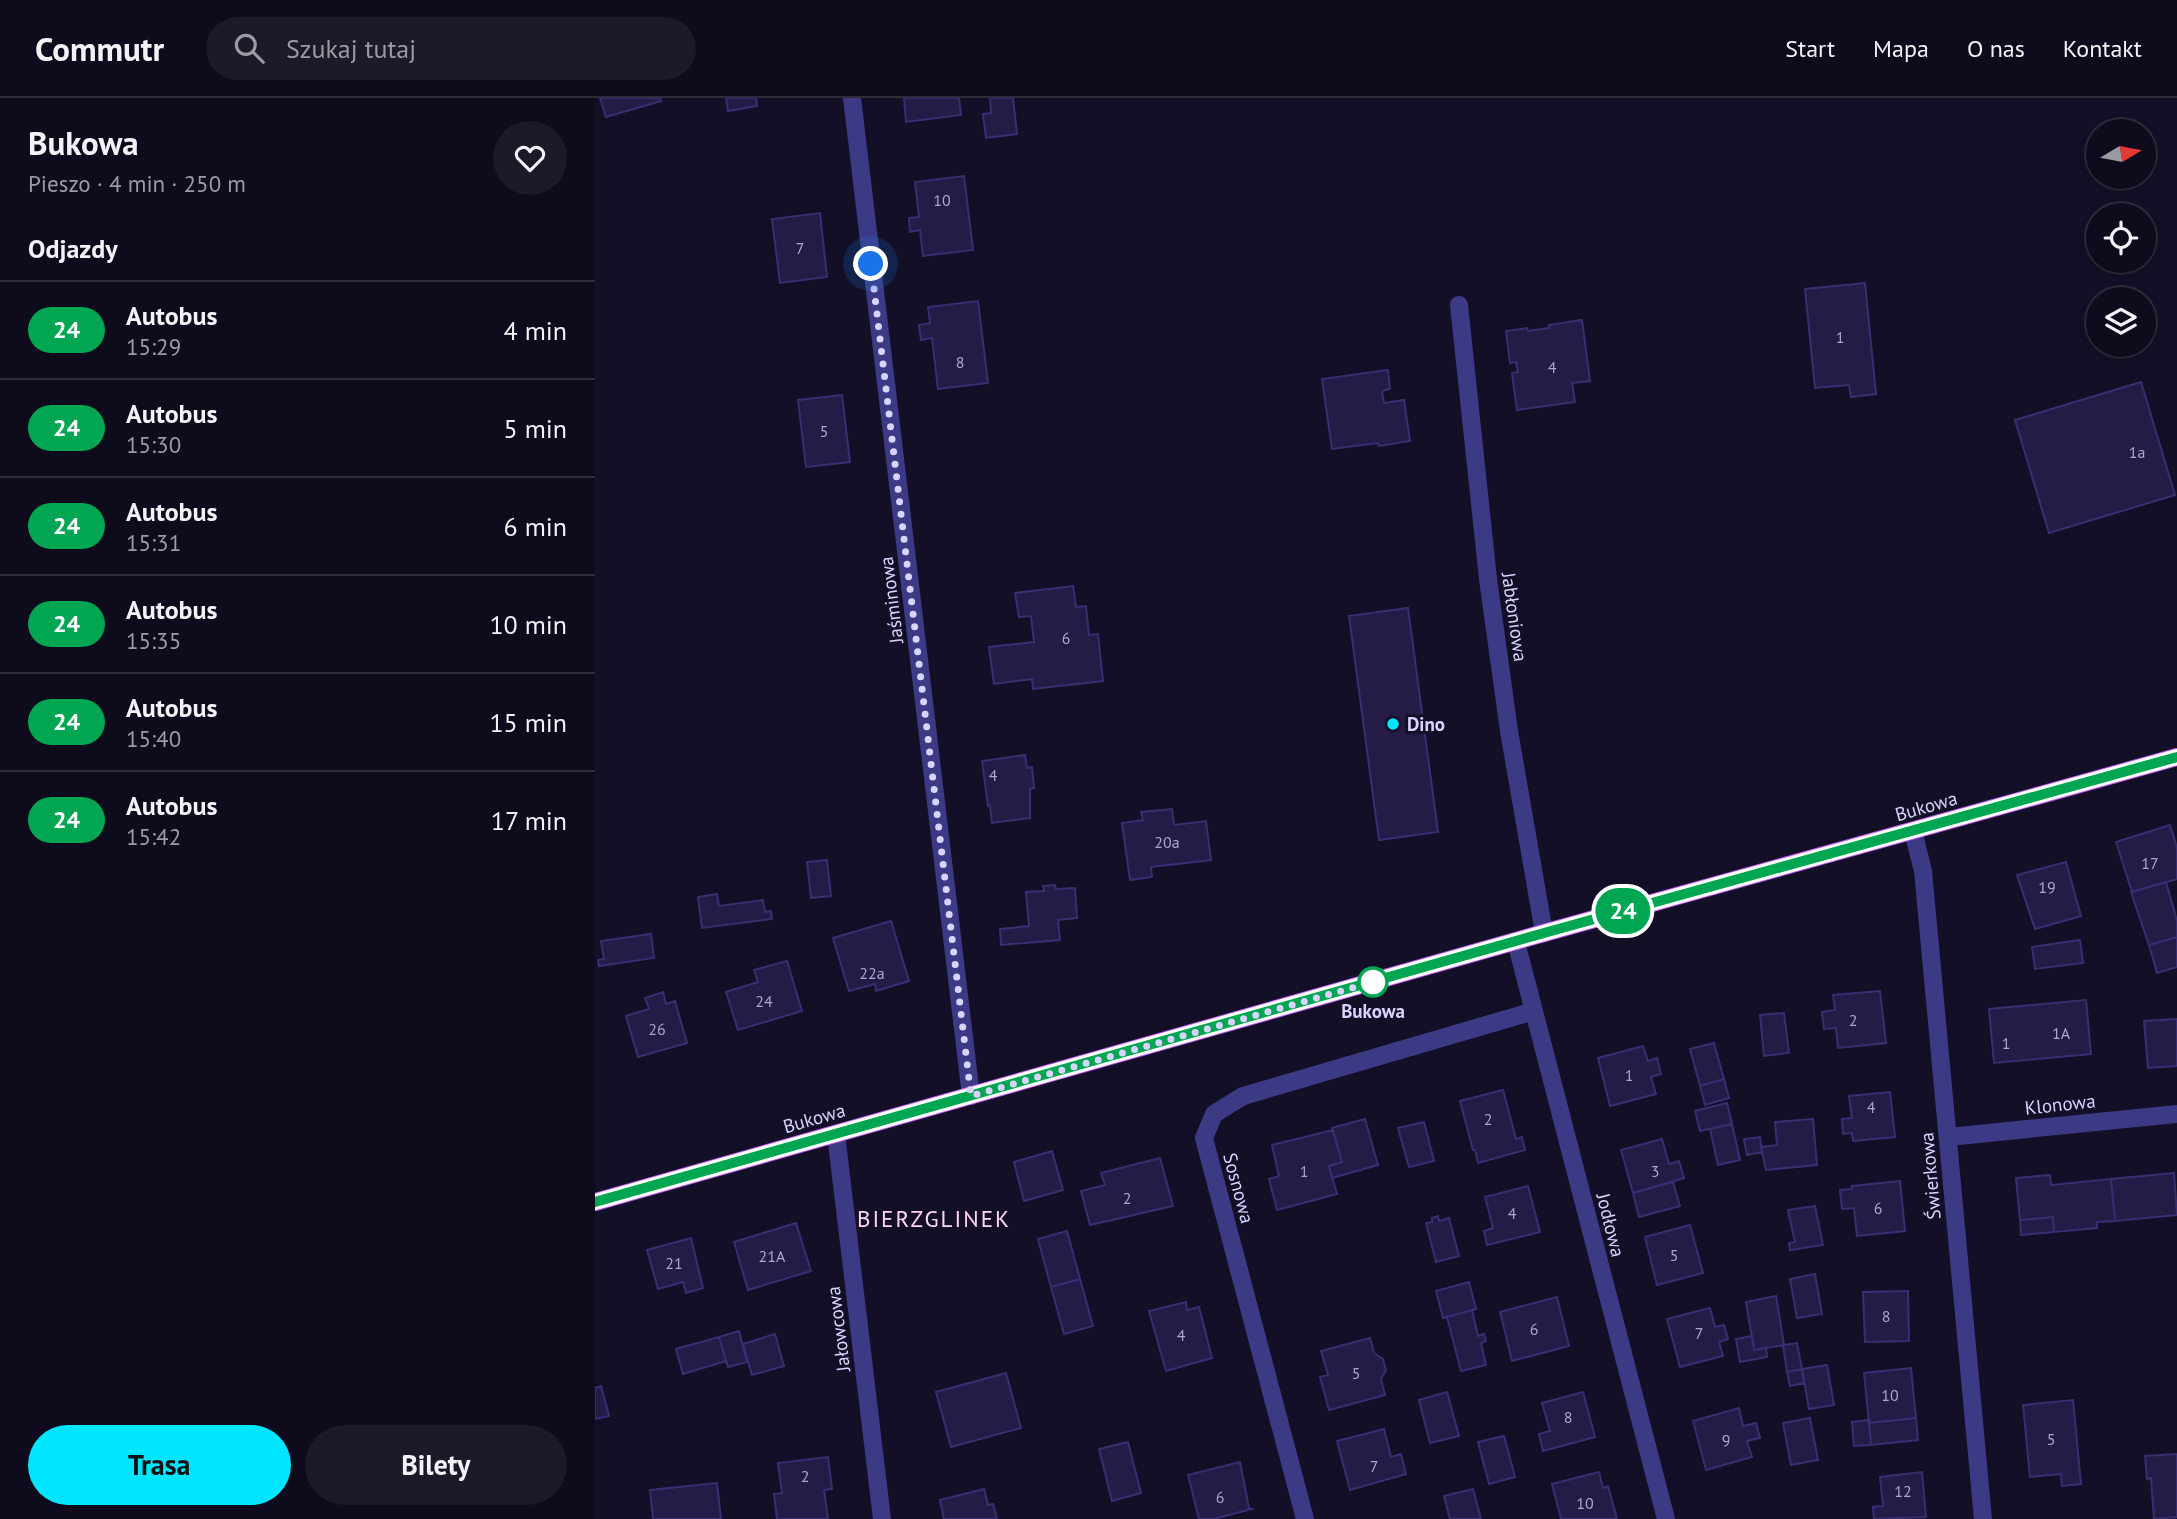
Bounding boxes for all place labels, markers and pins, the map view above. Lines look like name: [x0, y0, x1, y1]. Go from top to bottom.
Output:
place label: Dino: [1407, 712, 1445, 736]
marker: Dino: [1385, 716, 1401, 732]
marker: Bukowa: [1358, 967, 1388, 997]
place label: Bukowa: [1341, 999, 1405, 1023]

